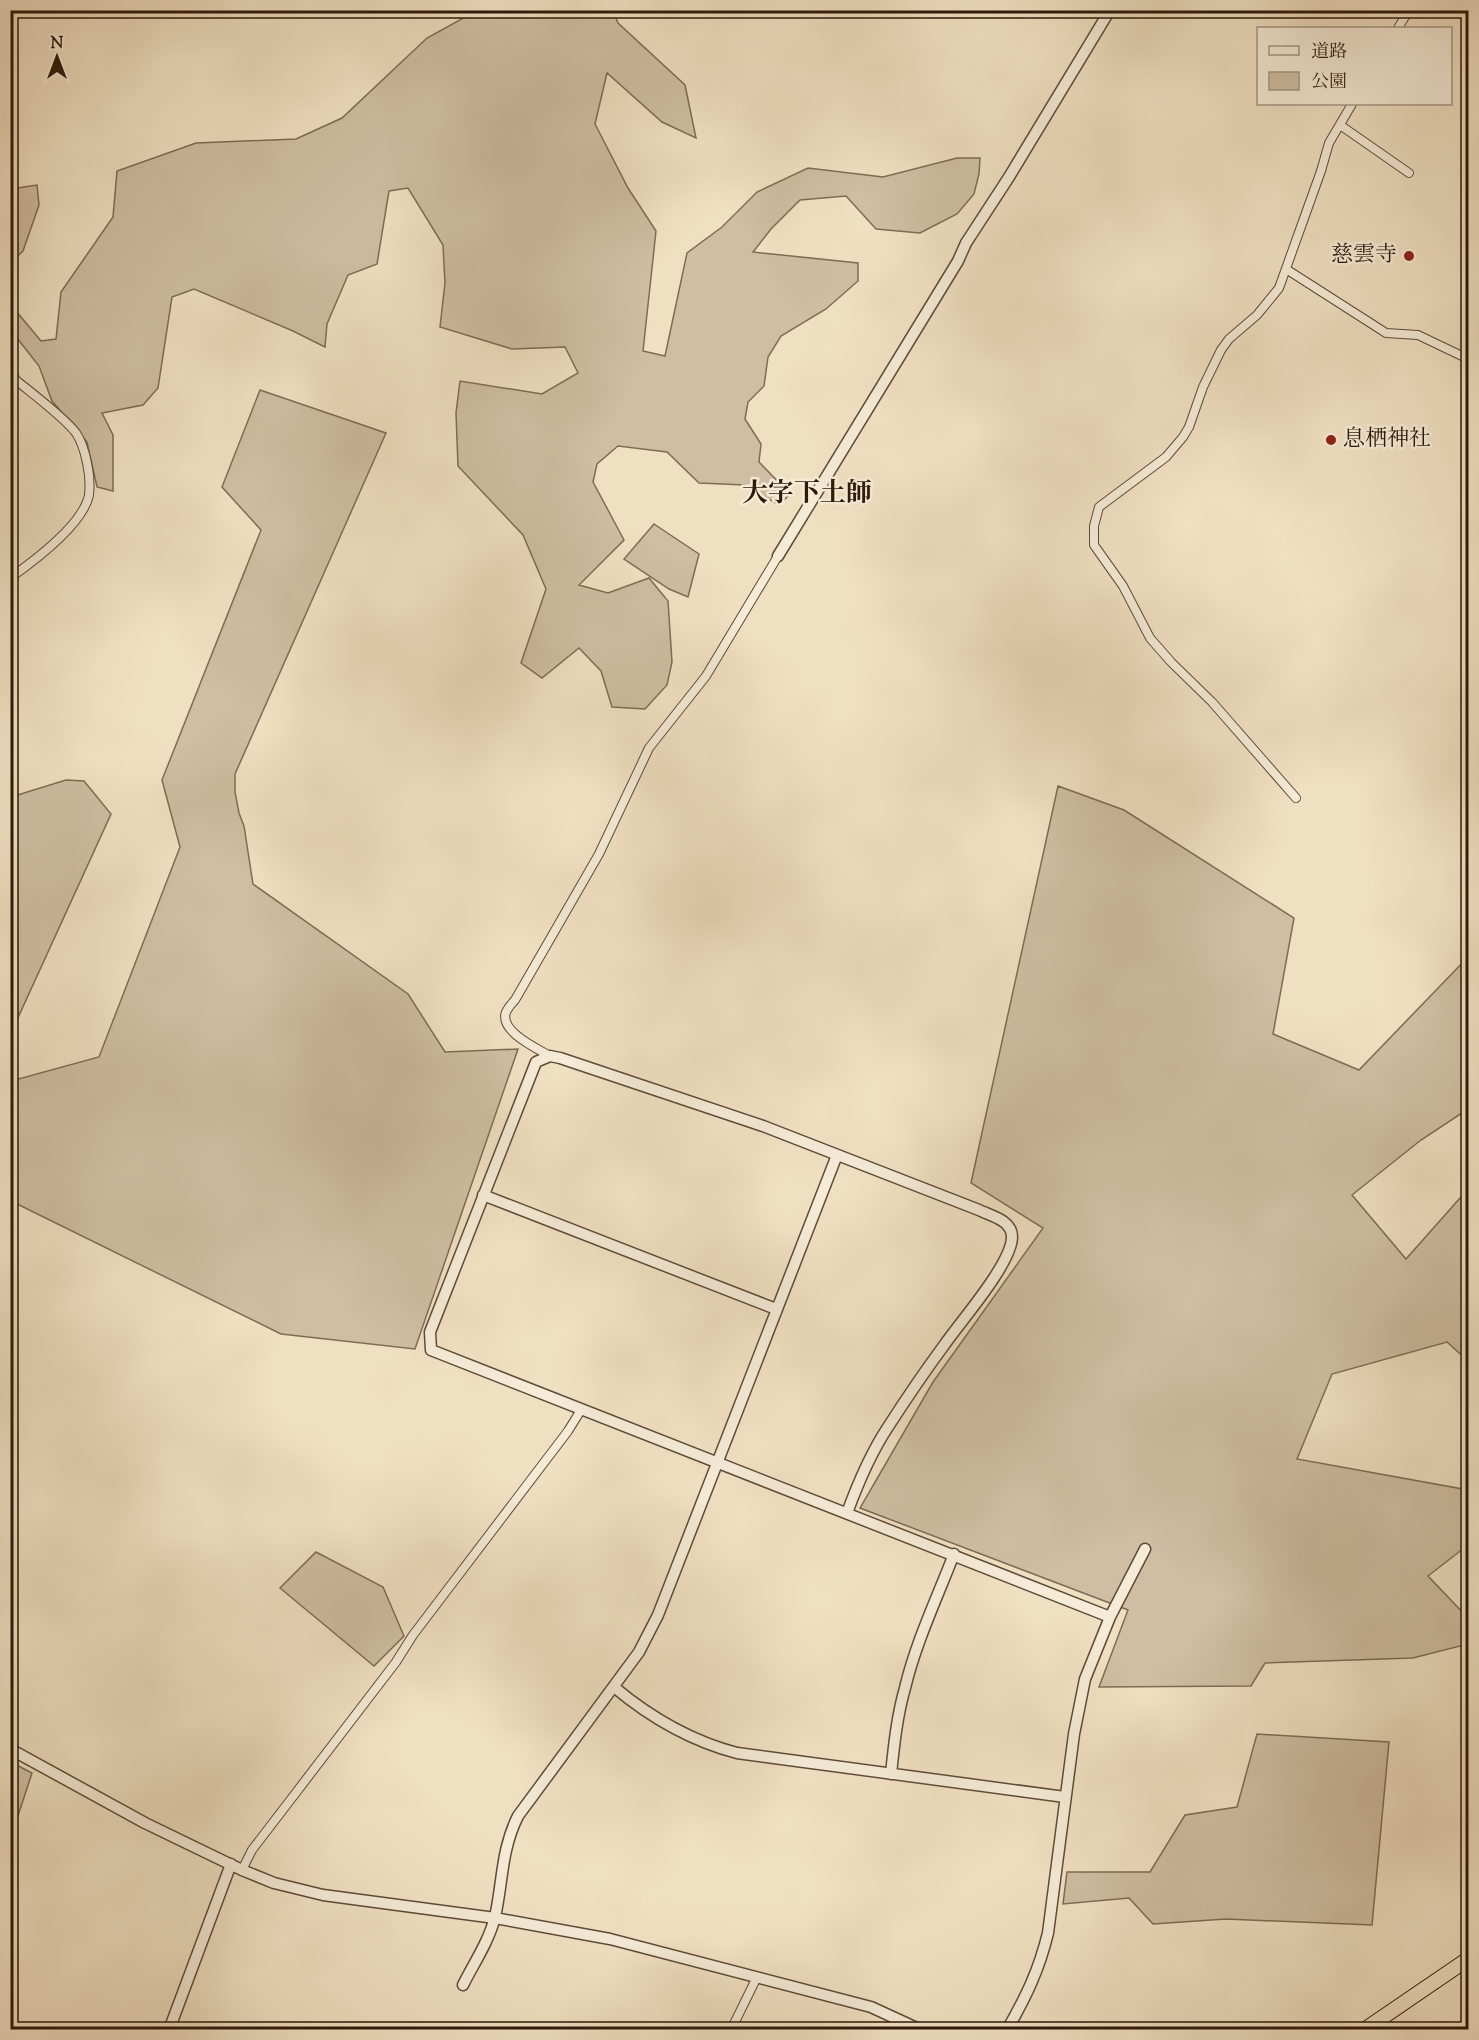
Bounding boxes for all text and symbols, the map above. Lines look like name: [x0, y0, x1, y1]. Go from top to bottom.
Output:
north arrow: [27, 27, 87, 87]
legend: [1257, 27, 1452, 105]
text: N: [51, 33, 64, 56]
text: 道路: [1311, 40, 1347, 66]
text: 公園: [1311, 70, 1347, 96]
place label: 慈雲寺: [1331, 240, 1397, 272]
marker: 慈雲寺: [1402, 249, 1416, 263]
place label: 息栖神社: [1343, 424, 1431, 456]
marker: 息栖神社: [1324, 433, 1338, 447]
district label: 大字下土師: [742, 476, 872, 513]

